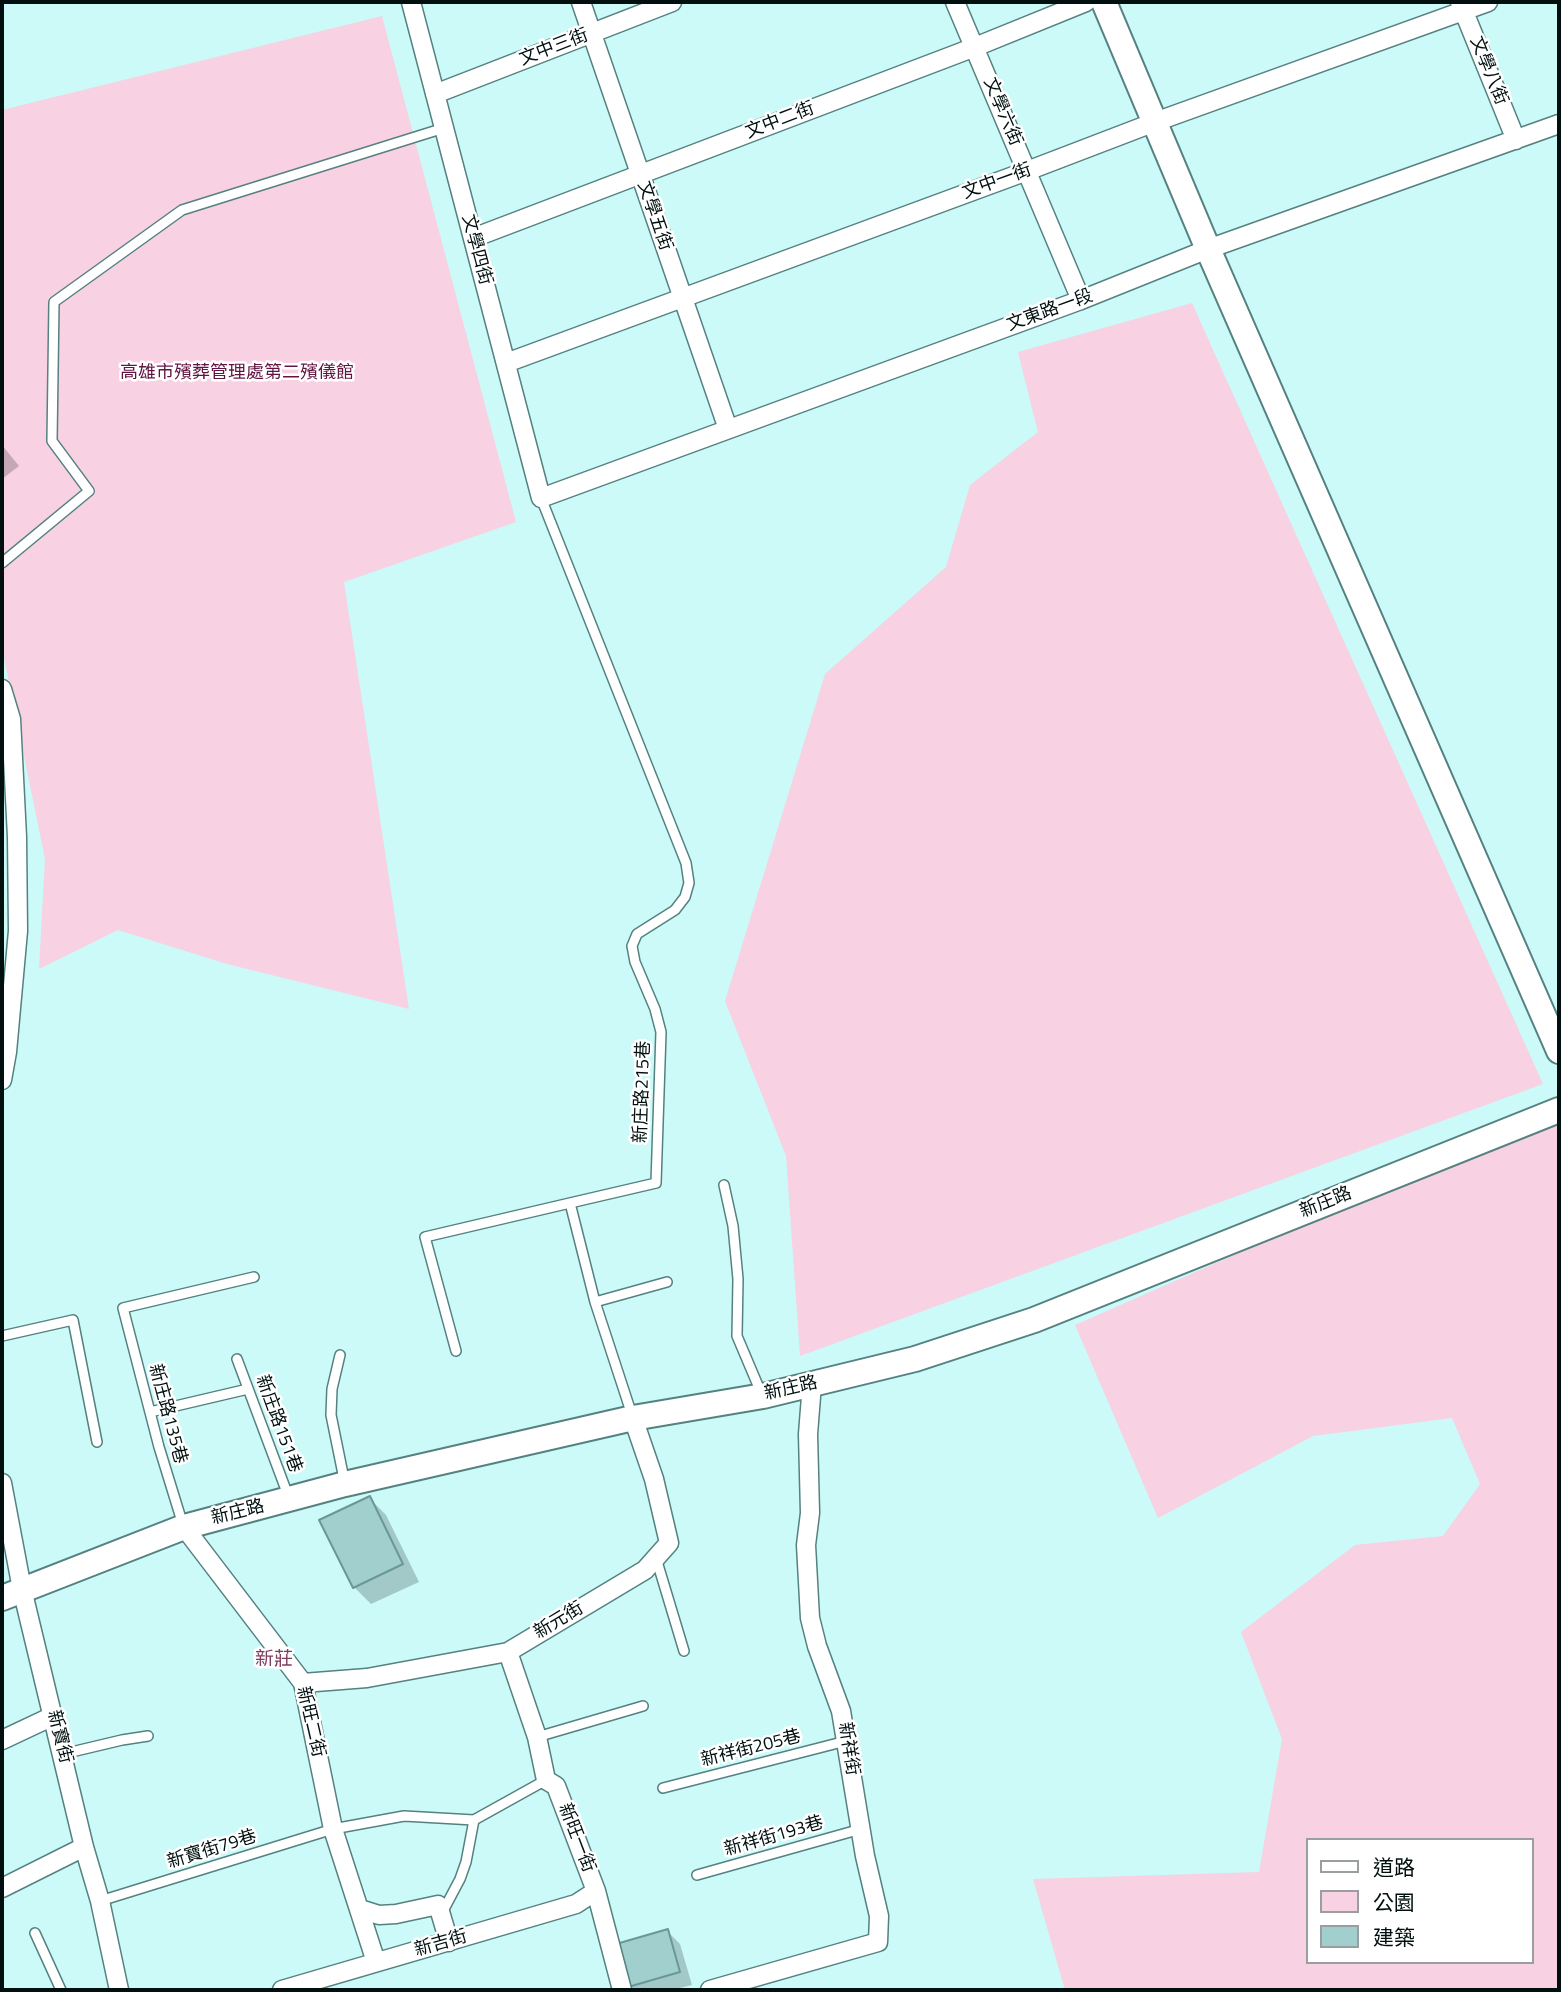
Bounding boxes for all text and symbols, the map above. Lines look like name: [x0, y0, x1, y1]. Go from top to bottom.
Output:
street label: 文中三街: [517, 25, 591, 71]
street label: 文學八街: [1465, 34, 1511, 108]
street label: 文學六街: [978, 75, 1026, 149]
street label: 文中二街: [743, 98, 817, 144]
street label: 文中一街: [959, 160, 1035, 204]
street label: 文學五街: [632, 178, 676, 254]
street label: 文學四街: [456, 212, 496, 288]
street label: 文東路一段: [1004, 285, 1096, 337]
park label: 高雄市殯葬管理處第二殯儀館: [120, 363, 354, 385]
street label: 新庄路215巷: [630, 1041, 656, 1143]
street label: 新庄路: [1297, 1183, 1355, 1223]
street label: 新庄路135巷: [143, 1362, 191, 1466]
street label: 新庄路151巷: [250, 1372, 306, 1476]
street label: 新庄路: [762, 1372, 820, 1406]
street label: 新庄路: [209, 1496, 267, 1530]
street label: 新元街: [530, 1598, 588, 1644]
district label: 新莊: [255, 1649, 293, 1671]
street label: 新旺二街: [291, 1684, 329, 1760]
street label: 新寶街: [42, 1708, 76, 1766]
street label: 新祥街: [833, 1721, 863, 1777]
street label: 新祥街205巷: [699, 1726, 803, 1772]
street label: 新旺一街: [553, 1801, 599, 1875]
street label: 新祥街193巷: [722, 1813, 826, 1861]
street label: 新寶街79巷: [165, 1826, 259, 1874]
legend: [1306, 1838, 1533, 1964]
text: 道路: [1373, 1851, 1415, 1883]
text: 公園: [1373, 1886, 1415, 1918]
text: 建築: [1373, 1921, 1415, 1953]
street label: 新吉街: [412, 1926, 470, 1962]

